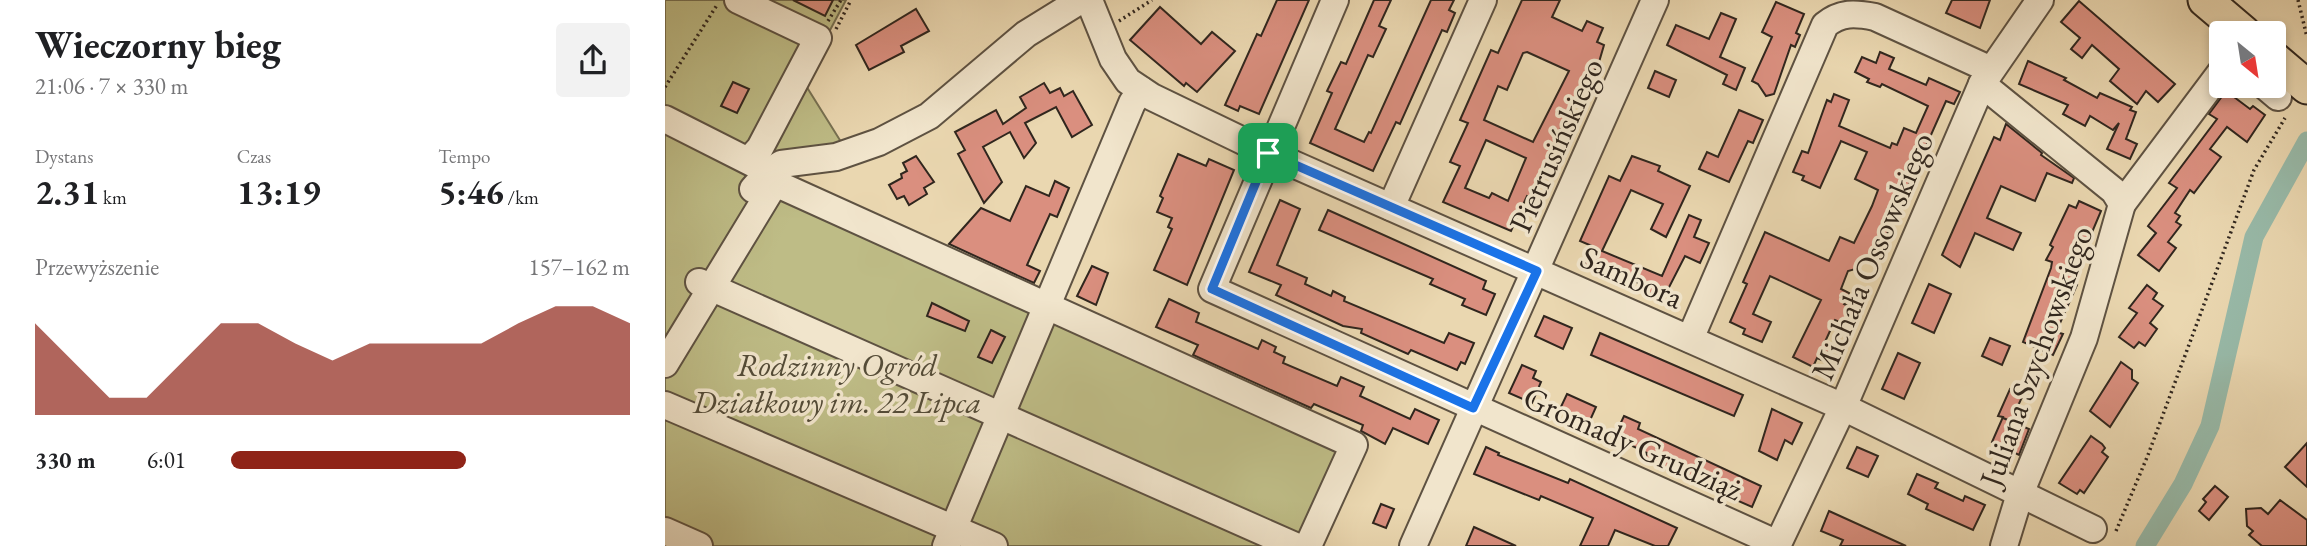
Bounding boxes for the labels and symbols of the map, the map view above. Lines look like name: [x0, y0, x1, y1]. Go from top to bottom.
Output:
north arrow: [2209, 21, 2285, 98]
street label: Pietrusińskiego: [1499, 51, 1613, 239]
pin: [1238, 123, 1298, 183]
street label: Michała Ossowskiego: [1801, 126, 1943, 386]
street label: Juliana Szychowskiego: [1968, 220, 2103, 495]
street label: Sambora: [1574, 236, 1690, 318]
park label: Rodzinny Ogród Działkowy im. 22 Lipca: [692, 344, 981, 423]
street label: Gromady Grudziąż: [1517, 376, 1749, 510]

